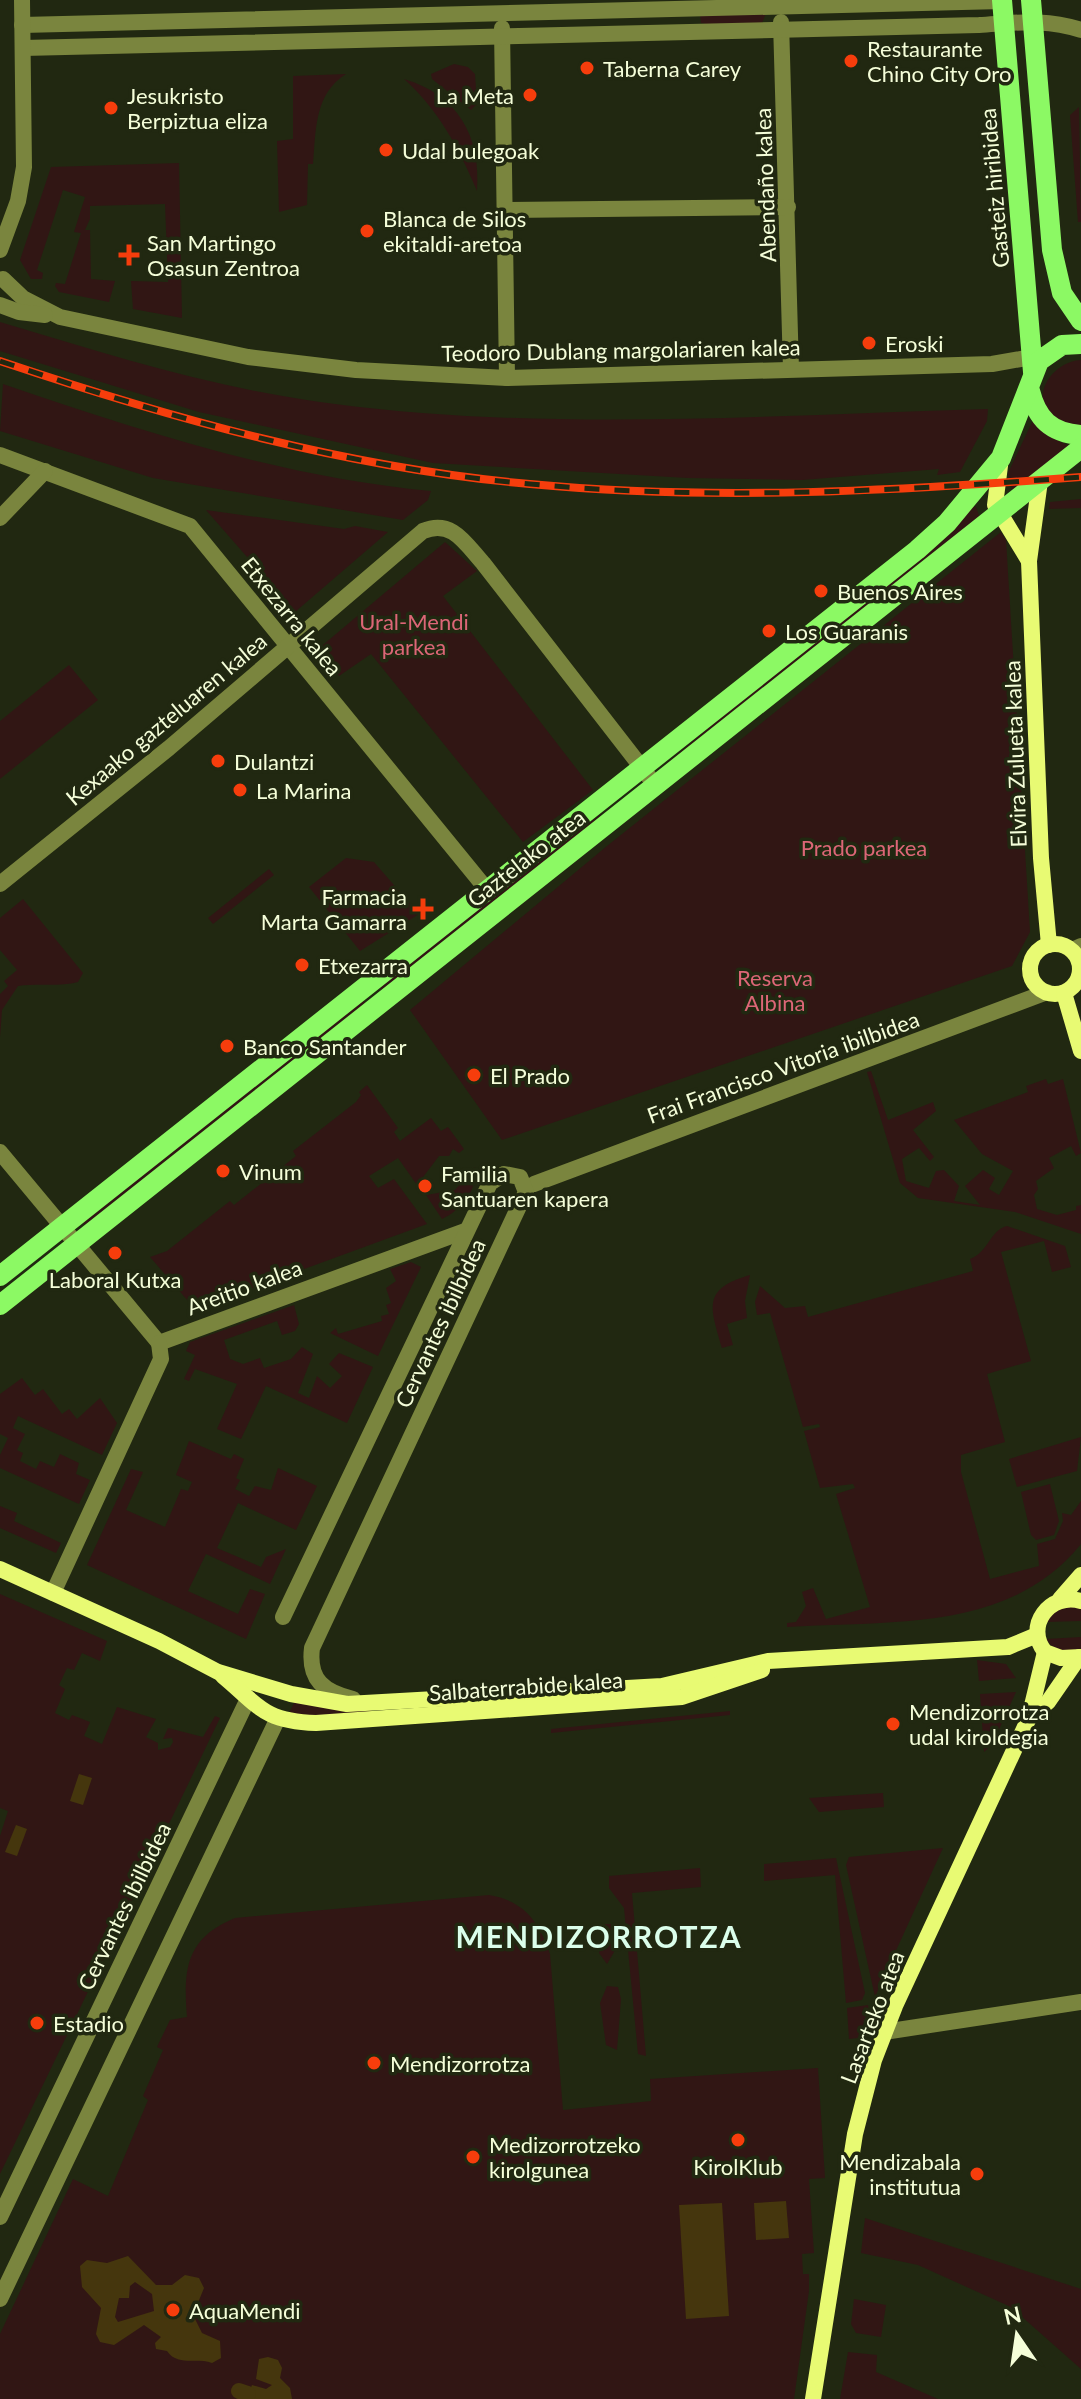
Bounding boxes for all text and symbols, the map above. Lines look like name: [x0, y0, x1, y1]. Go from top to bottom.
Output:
place label: Restaurante Chino City Oro: [867, 35, 1011, 87]
marker: Restaurante Chino City Oro: [842, 52, 860, 70]
place label: Taberna Carey: [603, 55, 742, 82]
marker: Taberna Carey: [578, 59, 596, 77]
place label: Jesukristo Berpiztua eliza: [127, 82, 268, 134]
place label: La Meta: [436, 82, 514, 109]
marker: La Meta: [521, 86, 539, 104]
marker: Jesukristo Berpiztua eliza: [102, 99, 120, 117]
street label: Abendaño kalea: [749, 107, 781, 263]
street label: Gasteiz hiribidea: [974, 107, 1014, 269]
place label: Udal bulegoak: [402, 137, 540, 164]
marker: Udal bulegoak: [377, 141, 395, 159]
place label: Blanca de Silos ekitaldi-aretoa: [383, 205, 526, 257]
marker: Blanca de Silos ekitaldi-aretoa: [358, 222, 376, 240]
place label: San Martingo Osasun Zentroa: [147, 229, 300, 281]
marker: San Martingo Osasun Zentroa: [118, 244, 140, 266]
place label: Eroski: [885, 330, 943, 357]
street label: Teodoro Dublang margolariaren kalea: [441, 333, 801, 367]
marker: Eroski: [860, 334, 878, 352]
street label: Etxezarra kalea: [236, 551, 348, 681]
place label: Buenos Aires: [837, 578, 963, 605]
marker: Buenos Aires: [812, 582, 830, 600]
park label: Ural-Mendi parkea: [359, 608, 469, 660]
place label: Los Guaranis: [785, 618, 908, 645]
marker: Los Guaranis: [760, 622, 778, 640]
street label: Kexaako gazteluaren kalea: [60, 627, 272, 811]
street label: Elvira Zulueta kalea: [998, 660, 1032, 848]
place label: Dulantzi: [234, 748, 314, 775]
marker: Dulantzi: [209, 752, 227, 770]
place label: La Marina: [256, 777, 351, 804]
marker: La Marina: [231, 781, 249, 799]
street label: Gaztelako atea: [462, 804, 590, 912]
park label: Prado parkea: [801, 834, 927, 861]
place label: Farmacia Marta Gamarra: [261, 883, 407, 935]
marker: Farmacia Marta Gamarra: [414, 900, 432, 918]
place label: Etxezarra: [318, 952, 408, 979]
marker: Etxezarra: [293, 956, 311, 974]
park label: Reserva Albina: [737, 964, 813, 1016]
street label: Frai Francisco Vitoria ibilbidea: [643, 1005, 923, 1129]
place label: Banco Santander: [243, 1033, 407, 1060]
marker: Banco Santander: [218, 1037, 236, 1055]
place label: El Prado: [490, 1062, 570, 1089]
marker: El Prado: [465, 1066, 483, 1084]
place label: Vinum: [239, 1158, 302, 1185]
place label: Familia Santuaren kapera: [441, 1160, 609, 1212]
marker: Vinum: [214, 1162, 232, 1180]
marker: Familia Santuaren kapera: [416, 1177, 434, 1195]
street label: Cervantes ibilbidea: [389, 1234, 491, 1412]
marker: Laboral Kutxa: [106, 1244, 124, 1262]
street label: Areitio kalea: [183, 1254, 305, 1320]
place label: Laboral Kutxa: [49, 1266, 181, 1293]
street label: Salbaterrabide kalea: [428, 1666, 624, 1706]
place label: Mendizorrotza udal kiroldegia: [909, 1698, 1049, 1750]
marker: Mendizorrotza udal kiroldegia: [884, 1715, 902, 1733]
street label: Cervantes ibilbidea: [72, 1818, 176, 1994]
district label: MENDIZORROTZA: [455, 1918, 743, 1954]
street label: Lasarteko atea: [834, 1947, 910, 2087]
place label: Estadio: [53, 2010, 124, 2037]
marker: Estadio: [28, 2014, 46, 2032]
place label: Mendizorrotza: [390, 2050, 530, 2077]
marker: Mendizorrotza: [365, 2054, 383, 2072]
place label: Medizorrotzeko kirolgunea: [489, 2131, 641, 2183]
marker: KirolKlub: [729, 2131, 747, 2149]
marker: Medizorrotzeko kirolgunea: [464, 2148, 482, 2166]
place label: Mendizabala institutua: [839, 2148, 961, 2200]
place label: KirolKlub: [693, 2153, 783, 2180]
marker: Mendizabala institutua: [968, 2165, 986, 2183]
north arrow: [977, 2295, 1057, 2375]
place label: AquaMendi: [189, 2297, 301, 2324]
text: N: [1001, 2300, 1024, 2330]
marker: AquaMendi: [164, 2301, 182, 2319]

